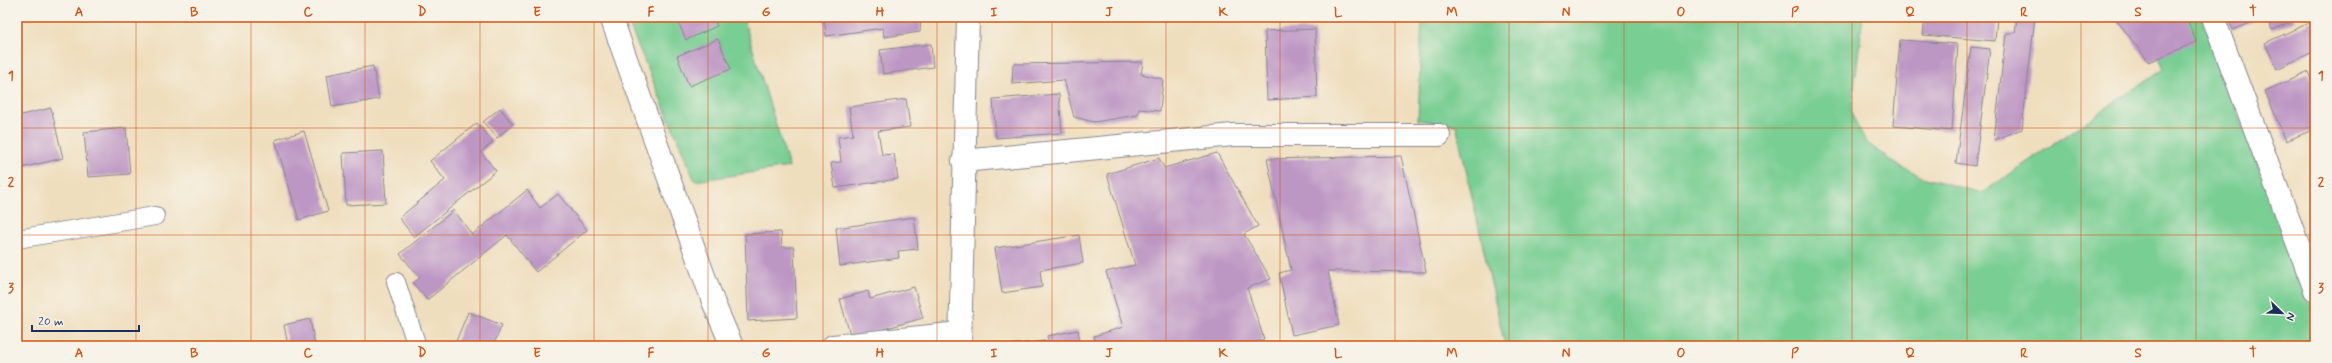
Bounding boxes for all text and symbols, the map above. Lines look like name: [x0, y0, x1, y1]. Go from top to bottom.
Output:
text: A: [75, 4, 83, 21]
text: B: [190, 4, 199, 21]
text: C: [303, 4, 313, 21]
text: D: [418, 4, 427, 21]
text: E: [533, 4, 541, 21]
text: F: [648, 4, 655, 21]
text: G: [762, 4, 771, 21]
text: H: [876, 4, 885, 21]
text: I: [991, 4, 998, 21]
text: J: [1105, 4, 1113, 21]
text: K: [1218, 4, 1228, 21]
text: L: [1334, 4, 1343, 21]
text: M: [1446, 4, 1458, 21]
text: N: [1562, 4, 1571, 21]
text: O: [1677, 4, 1686, 21]
text: P: [1791, 4, 1799, 21]
text: Q: [1905, 4, 1915, 21]
text: R: [2020, 4, 2028, 21]
text: S: [2134, 4, 2142, 21]
text: T: [2249, 4, 2257, 21]
text: 1: [8, 68, 14, 85]
text: 1: [2318, 68, 2324, 85]
text: 2: [8, 174, 15, 191]
text: 2: [2318, 174, 2325, 191]
text: 3: [8, 280, 14, 297]
text: 3: [2318, 280, 2324, 297]
north arrow: [2262, 293, 2302, 333]
scale bar: [32, 307, 139, 333]
text: N: [2282, 310, 2298, 323]
text: 20 m: [38, 314, 64, 330]
text: A: [75, 345, 83, 362]
text: B: [190, 345, 199, 362]
text: C: [303, 345, 313, 362]
text: D: [418, 345, 427, 362]
text: E: [533, 345, 541, 362]
text: F: [648, 345, 655, 362]
text: G: [762, 345, 771, 362]
text: H: [876, 345, 885, 362]
text: I: [991, 345, 998, 362]
text: J: [1105, 345, 1113, 362]
text: K: [1218, 345, 1228, 362]
text: L: [1334, 345, 1343, 362]
text: M: [1446, 345, 1458, 362]
text: N: [1562, 345, 1571, 362]
text: O: [1677, 345, 1686, 362]
text: P: [1791, 345, 1799, 362]
text: Q: [1905, 345, 1915, 362]
text: R: [2020, 345, 2028, 362]
text: S: [2134, 345, 2142, 362]
text: T: [2249, 345, 2257, 362]

